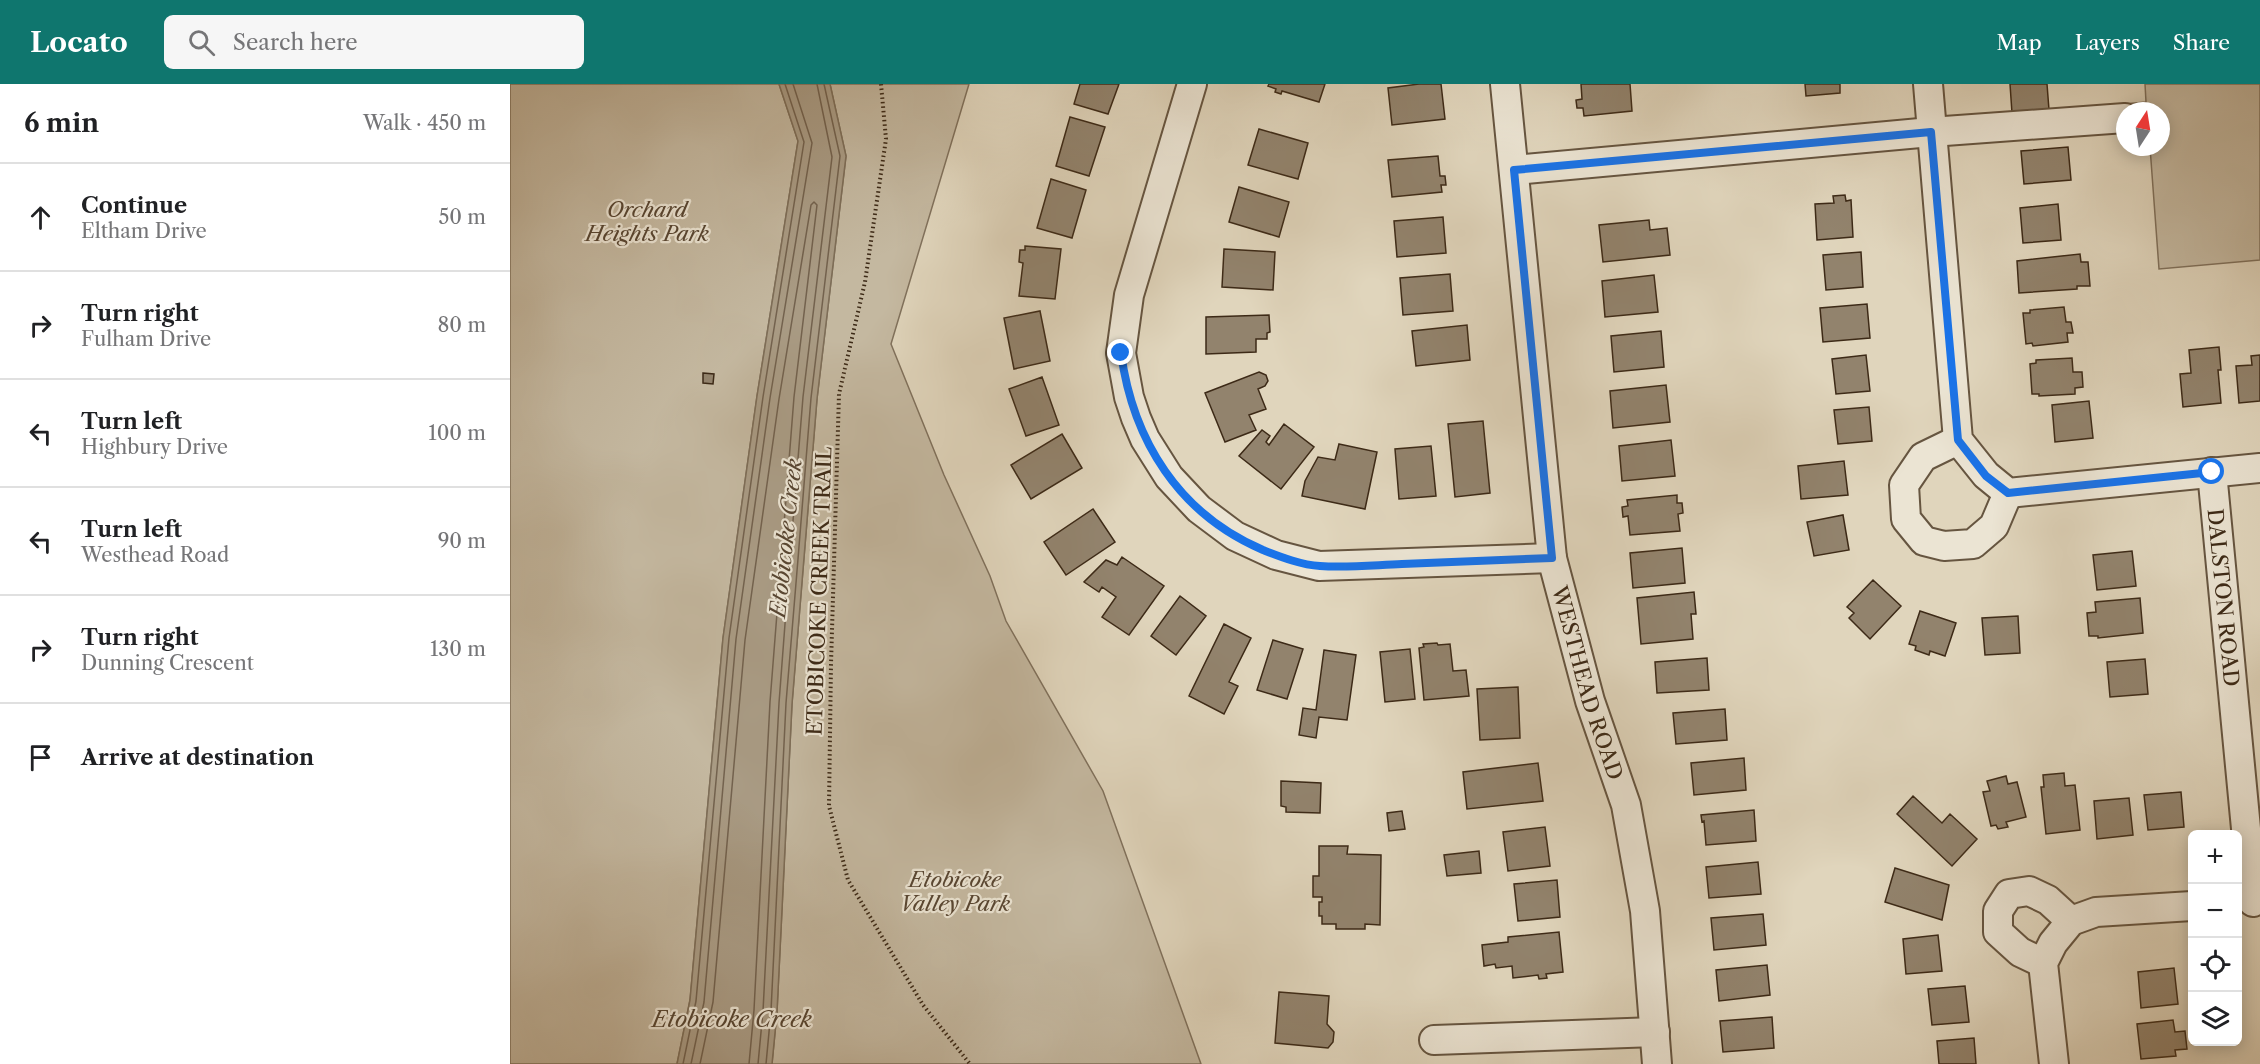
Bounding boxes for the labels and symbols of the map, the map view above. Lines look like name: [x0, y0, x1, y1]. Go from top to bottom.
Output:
north arrow: [2116, 102, 2170, 156]
park label: Orchard Heights Park: [583, 197, 709, 246]
route end: [1107, 339, 1133, 365]
street label: ETOBICOKE CREEK TRAIL: [801, 446, 837, 736]
water label: Etobicoke Creek: [764, 457, 808, 621]
route start: [2198, 458, 2224, 484]
street label: DALSTON ROAD: [2203, 507, 2245, 688]
street label: WESTHEAD ROAD: [1547, 582, 1629, 783]
park label: Etobicoke Valley Park: [900, 867, 1010, 916]
water label: Etobicoke Creek: [650, 1006, 812, 1033]

